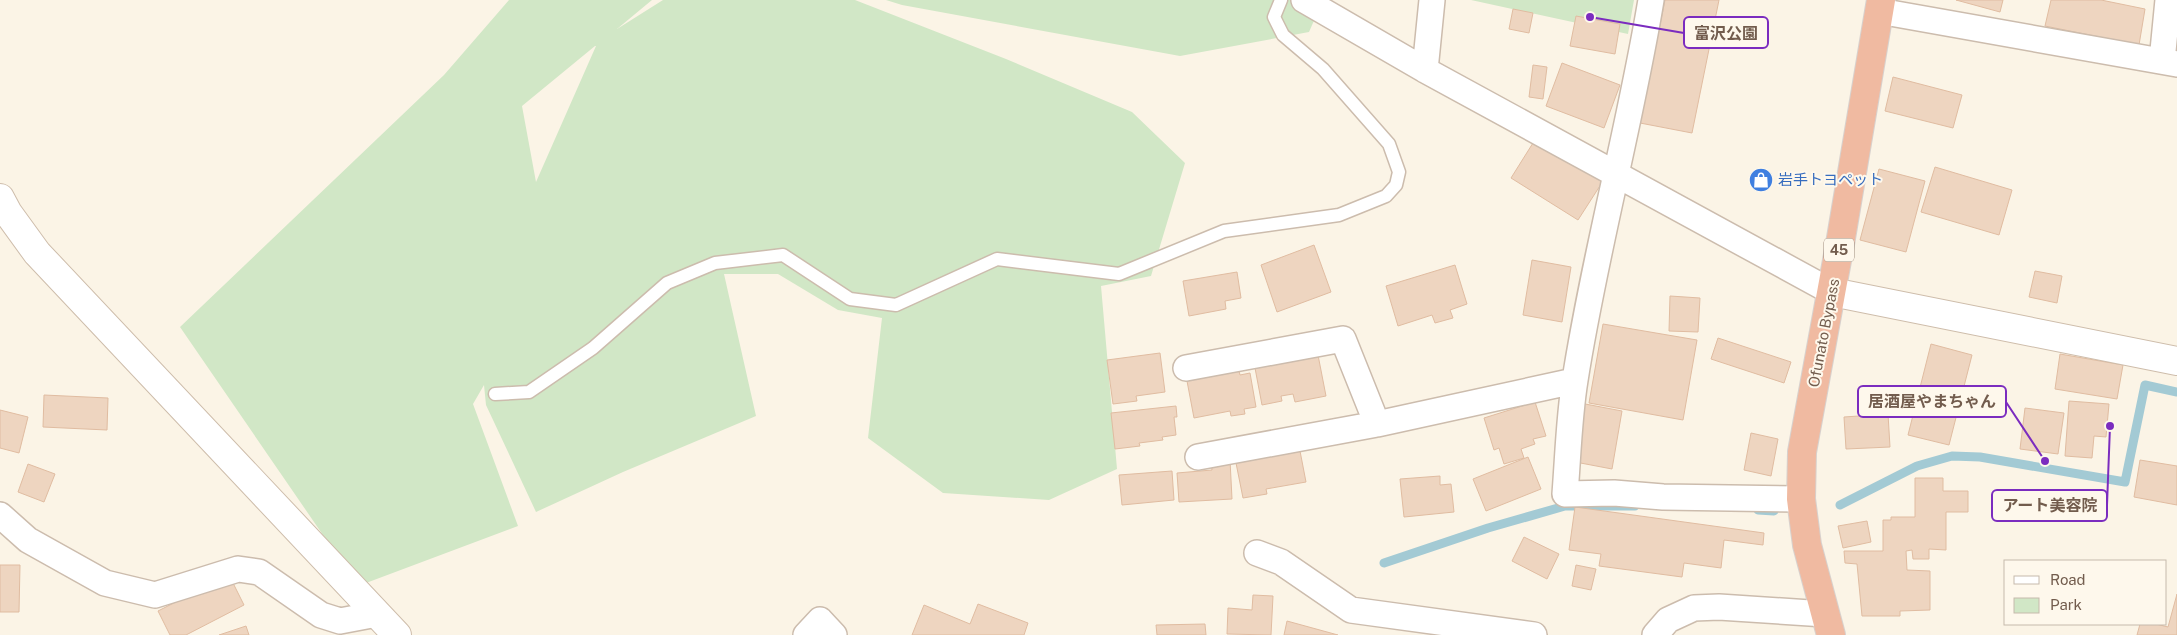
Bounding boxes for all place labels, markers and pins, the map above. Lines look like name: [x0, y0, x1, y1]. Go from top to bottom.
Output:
callout: 富沢公園: [1684, 17, 1768, 48]
shop icon: 岩手トヨペット: [1748, 167, 1774, 193]
place label: 岩手トヨペット: [1778, 171, 1883, 188]
callout: 居酒屋やまちゃん: [1858, 386, 2006, 417]
callout: アート美容院: [1992, 490, 2107, 521]

